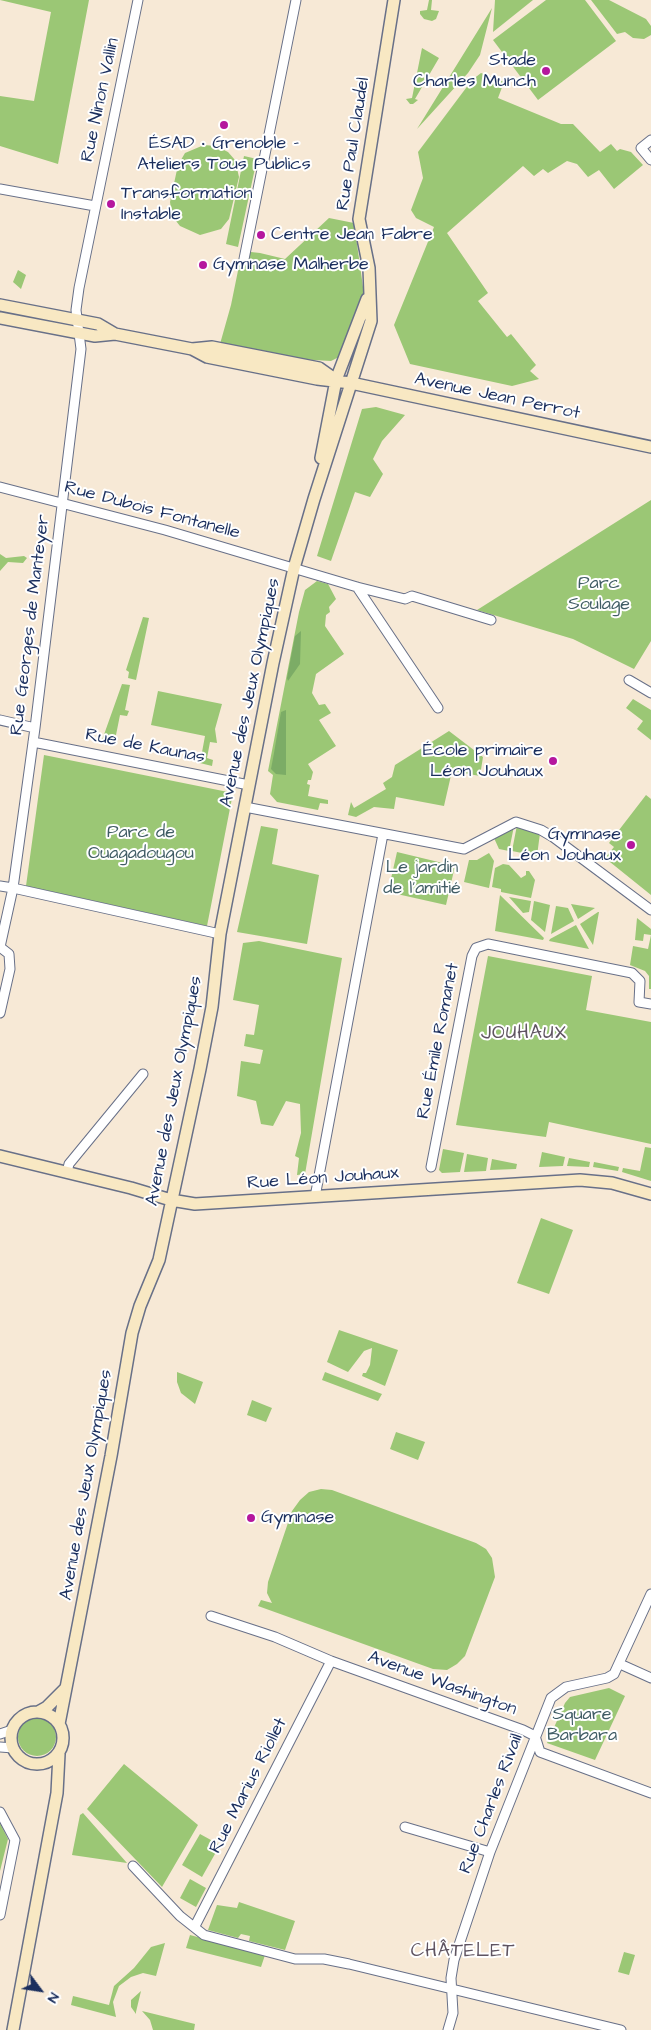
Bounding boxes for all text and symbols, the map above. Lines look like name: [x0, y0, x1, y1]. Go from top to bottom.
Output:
street label: Rue Ninon Vallin: [77, 36, 125, 164]
place label: Stade Charles Munch: [413, 50, 536, 92]
marker: Stade Charles Munch: [540, 65, 552, 77]
street label: Rue Paul Claudel: [333, 76, 375, 212]
marker: ÉSAD • Grenoble - Ateliers Tous Publics: [218, 119, 230, 131]
place label: ÉSAD • Grenoble - Ateliers Tous Publics: [137, 133, 311, 176]
place label: Transformation Instable: [121, 183, 252, 225]
marker: Transformation Instable: [105, 198, 117, 210]
place label: Centre Jean Fabre: [271, 224, 433, 246]
marker: Centre Jean Fabre: [255, 229, 267, 241]
place label: Gymnase Malherbe: [213, 254, 369, 276]
marker: Gymnase Malherbe: [197, 259, 209, 271]
street label: Avenue Jean Perrot: [412, 369, 582, 425]
street label: Rue Dubois Fontanelle: [62, 477, 242, 545]
street label: Rue Georges de Manteyer: [7, 513, 55, 737]
park label: Parc Soulage: [568, 573, 630, 616]
street label: Avenue des Jeux Olympiques: [216, 576, 286, 810]
street label: Rue de Kaunas: [83, 725, 207, 769]
place label: École primaire Léon Jouhaux: [423, 740, 543, 782]
marker: École primaire Léon Jouhaux: [547, 755, 559, 767]
park label: Parc de Ouagadougou: [88, 822, 194, 864]
place label: Gymnase Léon Jouhaux: [508, 824, 621, 866]
marker: Gymnase Léon Jouhaux: [625, 839, 637, 851]
park label: Le jardin de l'amitié: [383, 857, 461, 900]
street label: Rue Émile Romanet: [413, 961, 465, 1121]
street label: Avenue des Jeux Olympiques: [142, 974, 208, 1208]
district label: JOUHAUX: [480, 1023, 568, 1045]
street label: Rue Léon Jouhaux: [246, 1163, 400, 1195]
street label: Avenue des Jeux Olympiques: [56, 1368, 118, 1602]
place label: Gymnase: [261, 1507, 334, 1529]
marker: Gymnase: [245, 1512, 257, 1524]
street label: Avenue Washington: [364, 1647, 520, 1721]
park label: Square Barbara: [547, 1704, 617, 1746]
street label: Rue Marius Riollet: [205, 1715, 293, 1857]
street label: Rue Charles Rivail: [455, 1731, 529, 1877]
district label: CHÂTELET: [410, 1941, 516, 1963]
north arrow: [15, 1965, 65, 2015]
text: N: [42, 1989, 64, 2007]

